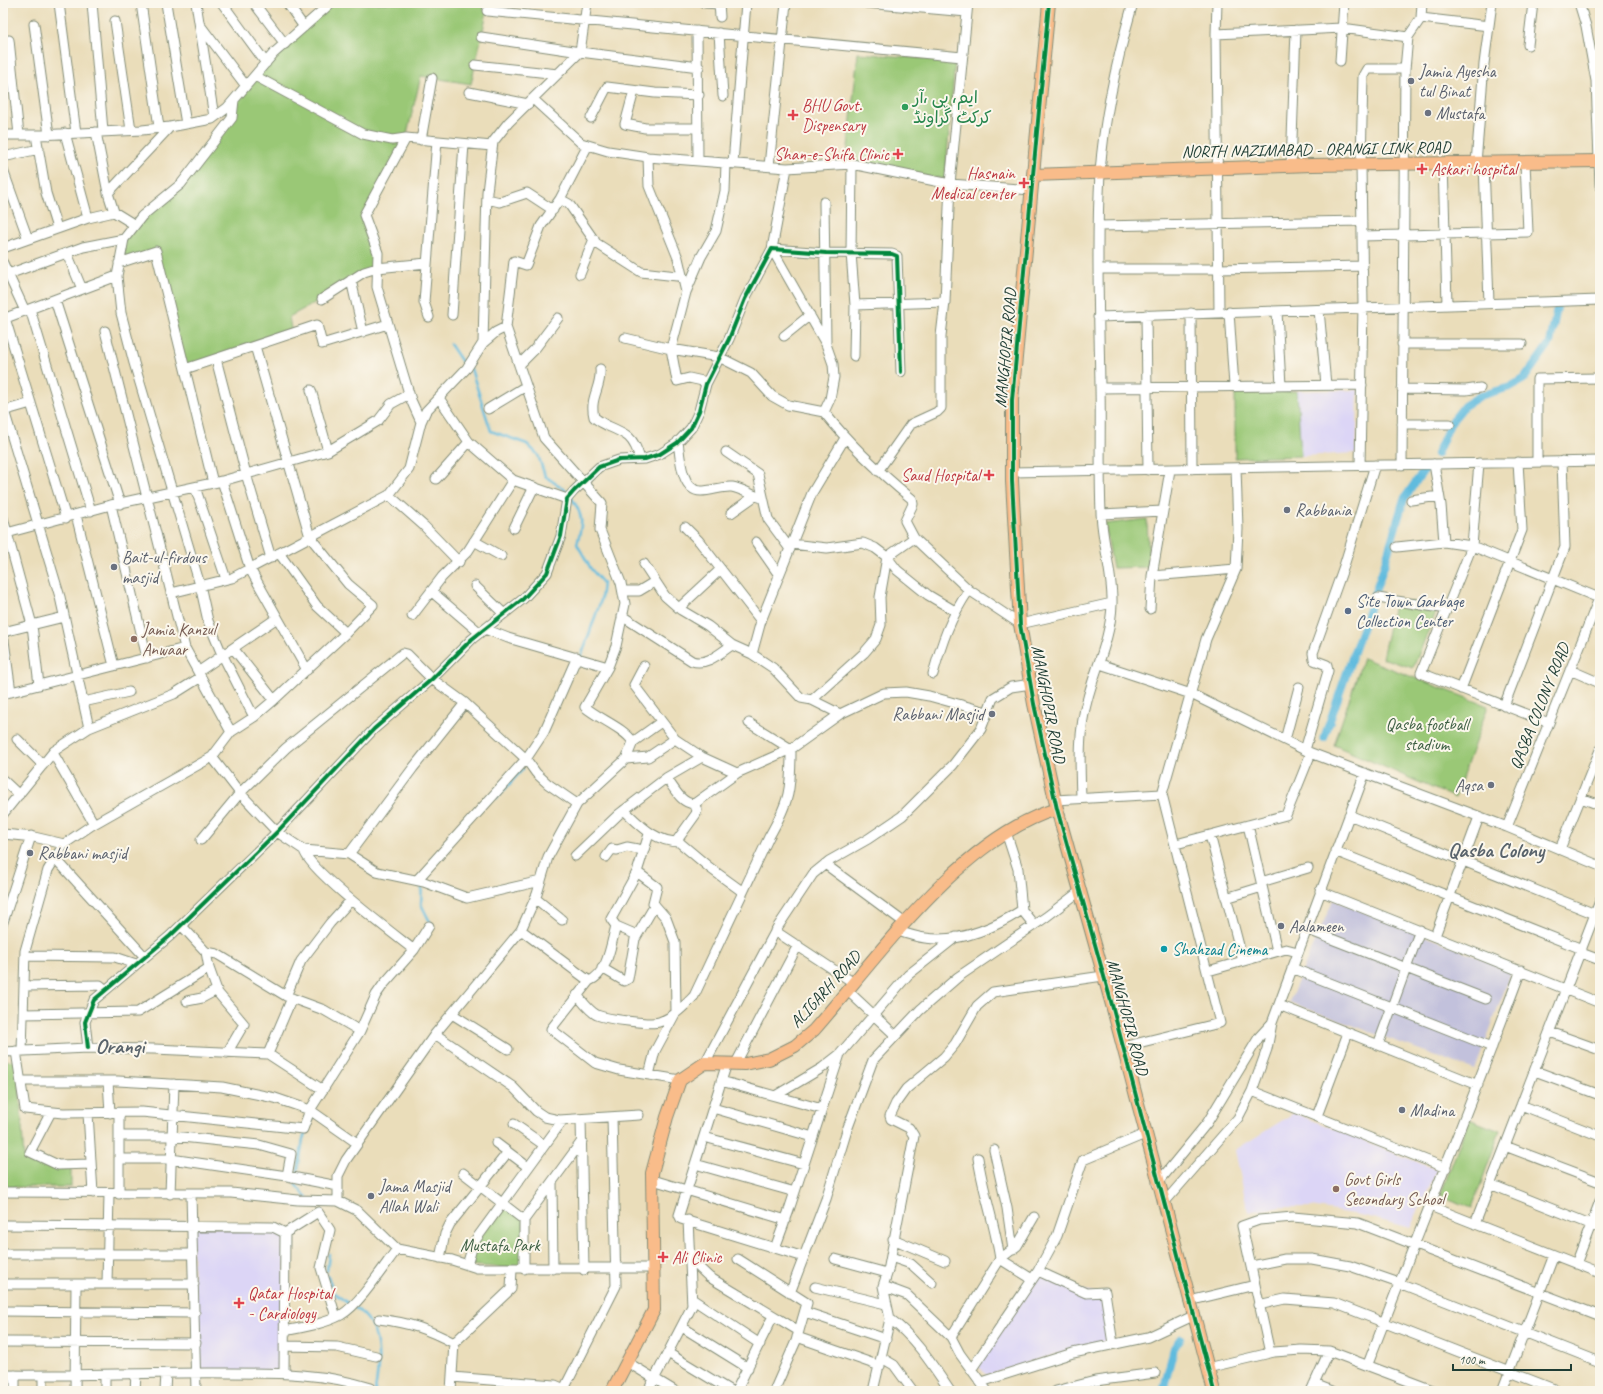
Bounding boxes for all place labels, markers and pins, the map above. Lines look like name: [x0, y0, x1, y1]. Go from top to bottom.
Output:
place label: Jamia Ayesha tul Binat: [1418, 61, 1497, 102]
marker: Jamia Ayesha tul Binat: [1406, 76, 1416, 86]
place label: ایم، پی ،آر کرکٹ گراونڈ: [911, 87, 992, 128]
place label: BHU Govt. Dispensary: [802, 95, 867, 136]
marker: ایم، پی ،آر کرکٹ گراونڈ: [900, 102, 910, 112]
place label: Mustafa: [1436, 103, 1487, 124]
marker: Mustafa: [1423, 108, 1433, 118]
marker: BHU Govt. Dispensary: [787, 109, 799, 121]
place label: Shan-e-Shifa Clinic: [774, 144, 890, 165]
marker: Shan-e-Shifa Clinic: [892, 148, 904, 160]
place label: Askari hospital: [1431, 159, 1520, 180]
place label: Hasnain Medical center: [931, 163, 1017, 204]
marker: Askari hospital: [1416, 163, 1428, 175]
marker: Hasnain Medical center: [1018, 177, 1030, 189]
place label: Saud Hospital: [901, 465, 983, 486]
marker: Saud Hospital: [983, 469, 995, 481]
place label: Rabbania: [1295, 500, 1353, 521]
marker: Rabbania: [1282, 505, 1292, 515]
place label: Bait-ul-firdous masjid: [122, 547, 208, 588]
marker: Bait-ul-firdous masjid: [109, 562, 119, 572]
place label: Site Town Garbage Collection Center: [1356, 591, 1465, 632]
marker: Site Town Garbage Collection Center: [1343, 606, 1353, 616]
place label: Jamia Kanzul Anwaar: [141, 619, 219, 660]
marker: Jamia Kanzul Anwaar: [129, 634, 139, 644]
place label: Rabbani Masjid: [892, 704, 986, 725]
marker: Rabbani Masjid: [987, 709, 997, 719]
place label: Aqsa: [1455, 775, 1485, 796]
marker: Aqsa: [1486, 780, 1496, 790]
place label: Rabbani masjid: [38, 843, 129, 864]
marker: Rabbani masjid: [25, 848, 35, 858]
place label: Aalameen: [1289, 916, 1345, 937]
marker: Aalameen: [1276, 921, 1286, 931]
place label: Shahzad Cinema: [1172, 939, 1269, 960]
marker: Shahzad Cinema: [1159, 944, 1169, 954]
place label: Madina: [1410, 1100, 1456, 1121]
marker: Madina: [1397, 1105, 1407, 1115]
place label: Govt Girls Secondary School: [1344, 1169, 1447, 1210]
place label: Jama Masjid Allah Wali: [378, 1176, 453, 1217]
marker: Govt Girls Secondary School: [1331, 1184, 1341, 1194]
marker: Jama Masjid Allah Wali: [366, 1191, 376, 1201]
place label: Ali Clinic: [672, 1247, 723, 1268]
marker: Ali Clinic: [657, 1251, 669, 1263]
place label: Qatar Hospital - Cardiology: [248, 1283, 336, 1324]
marker: Qatar Hospital - Cardiology: [233, 1297, 245, 1309]

